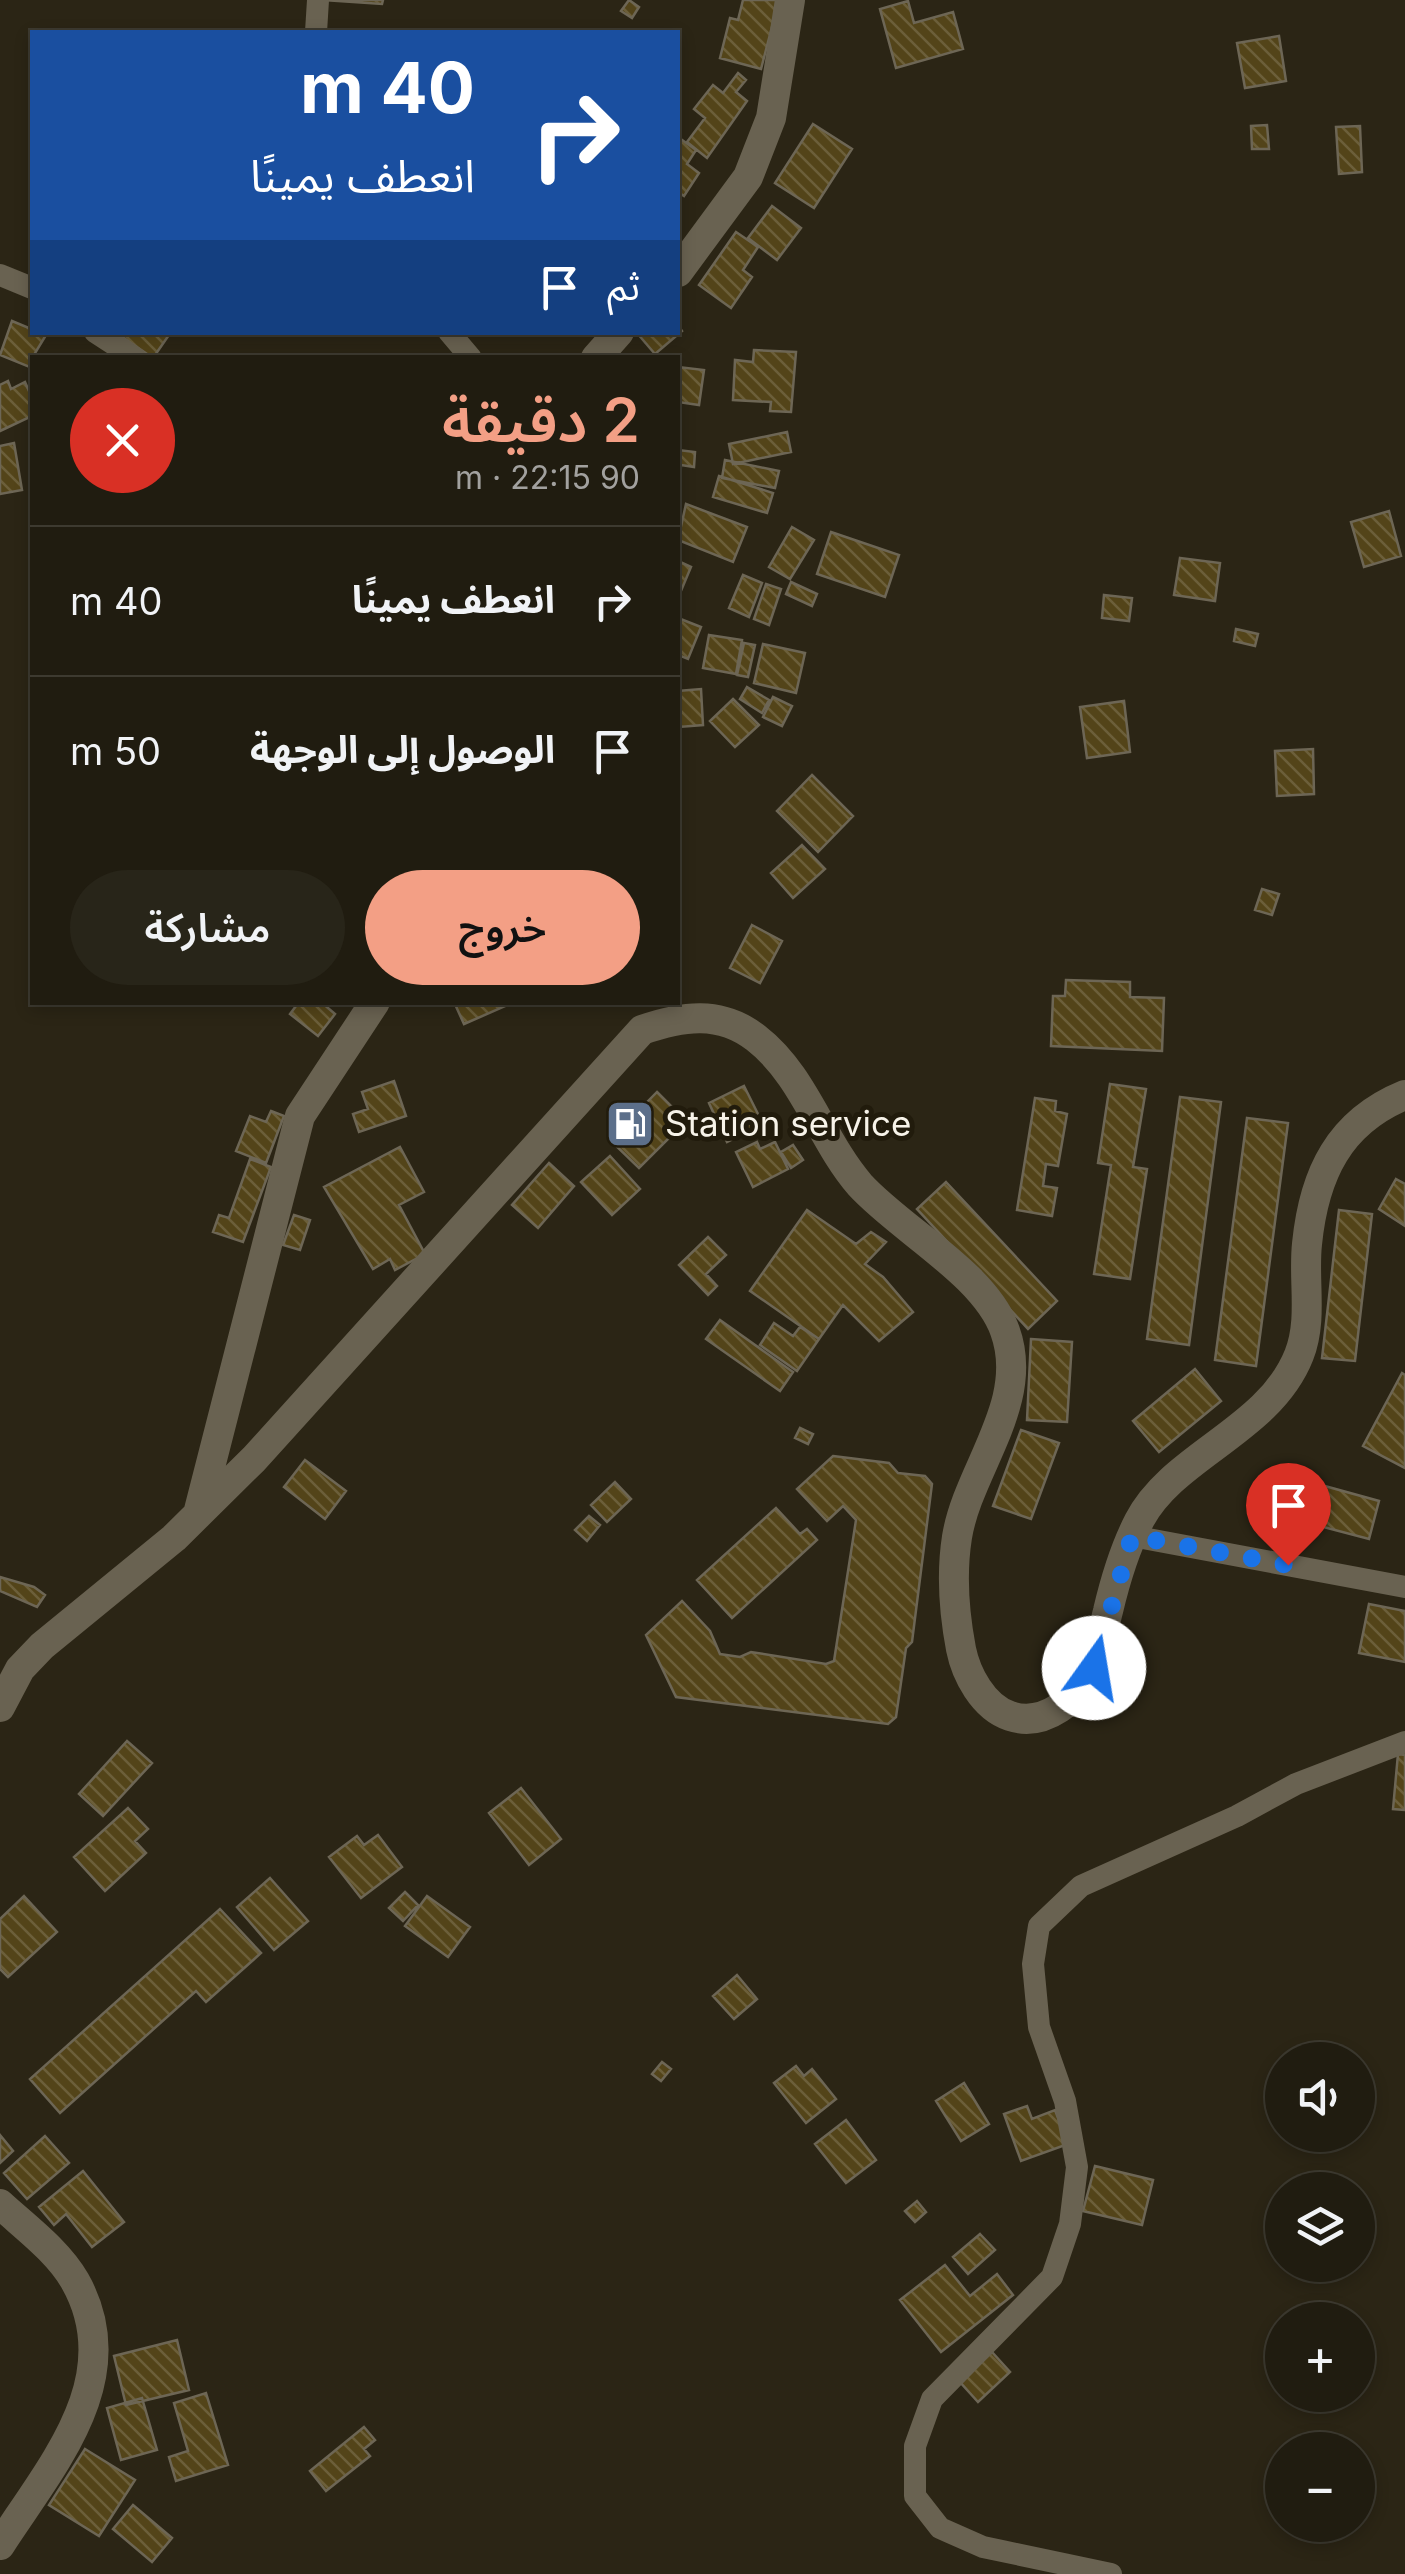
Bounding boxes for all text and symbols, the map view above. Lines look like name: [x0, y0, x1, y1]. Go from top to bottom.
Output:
text: 40 m: [300, 45, 475, 130]
icon: right: [510, 70, 640, 200]
text: انعطف يمينًا: [250, 148, 475, 203]
icon: arrive: [532, 260, 587, 315]
text: ثم: [607, 263, 640, 309]
text: 2 دقيقة: [442, 384, 640, 456]
button: close: [70, 388, 175, 493]
text: 90 m · 22:15: [455, 458, 640, 497]
icon: right: [585, 574, 640, 629]
text: انعطف يمينًا: [352, 576, 555, 622]
text: 40 m: [70, 578, 163, 624]
icon: arrive: [585, 724, 640, 779]
text: الوصول إلى الوجهة: [250, 726, 555, 772]
text: 50 m: [70, 728, 161, 774]
button: مشاركة: [70, 870, 345, 985]
button: خروج: [365, 870, 640, 985]
fuel station icon: Station service: [604, 1098, 656, 1150]
place label: Station service: [665, 1102, 911, 1144]
pin: [1246, 1463, 1331, 1566]
icon: arrive: [1261, 1478, 1316, 1533]
position arrow: [1042, 1616, 1146, 1720]
map controls: [1265, 2042, 1375, 2542]
button: sound: [1265, 2042, 1375, 2152]
button: layers: [1265, 2172, 1375, 2282]
button: +: [1265, 2302, 1375, 2412]
button: −: [1265, 2432, 1375, 2542]

